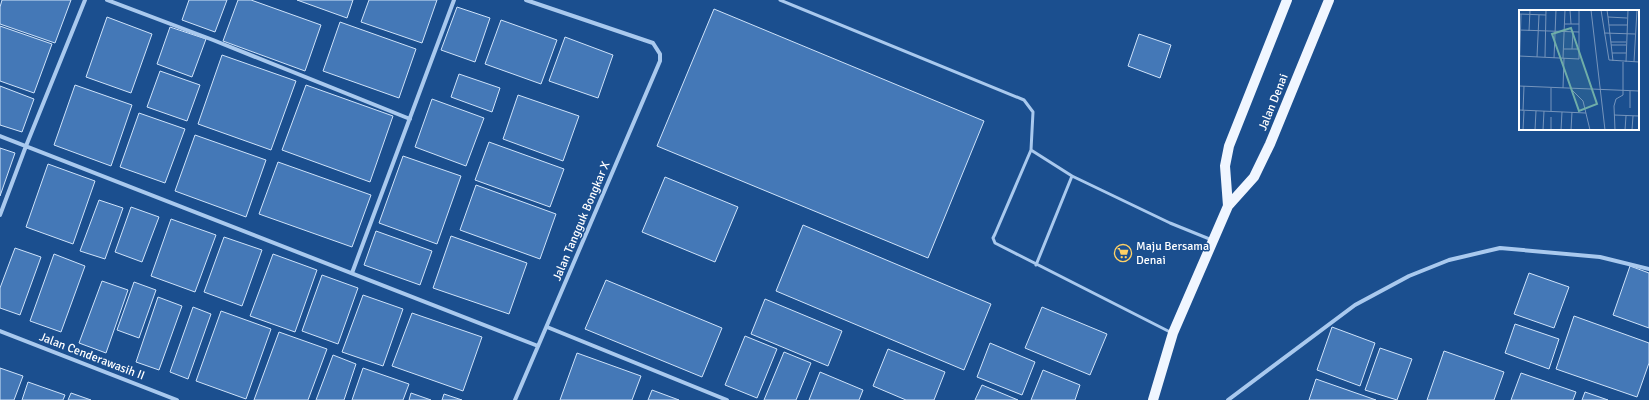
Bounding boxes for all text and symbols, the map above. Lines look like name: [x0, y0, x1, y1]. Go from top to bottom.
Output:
inset map: [1519, 10, 1639, 130]
street label: Jalan Denai: [1255, 72, 1292, 133]
street label: Jalan Tangguk Bongkar X: [550, 159, 613, 283]
place label: Maju Bersama Denai: [1136, 239, 1209, 268]
supermarket icon: Maju Bersama Denai: [1113, 243, 1133, 263]
street label: Jalan Cenderawasih II: [37, 329, 147, 383]

